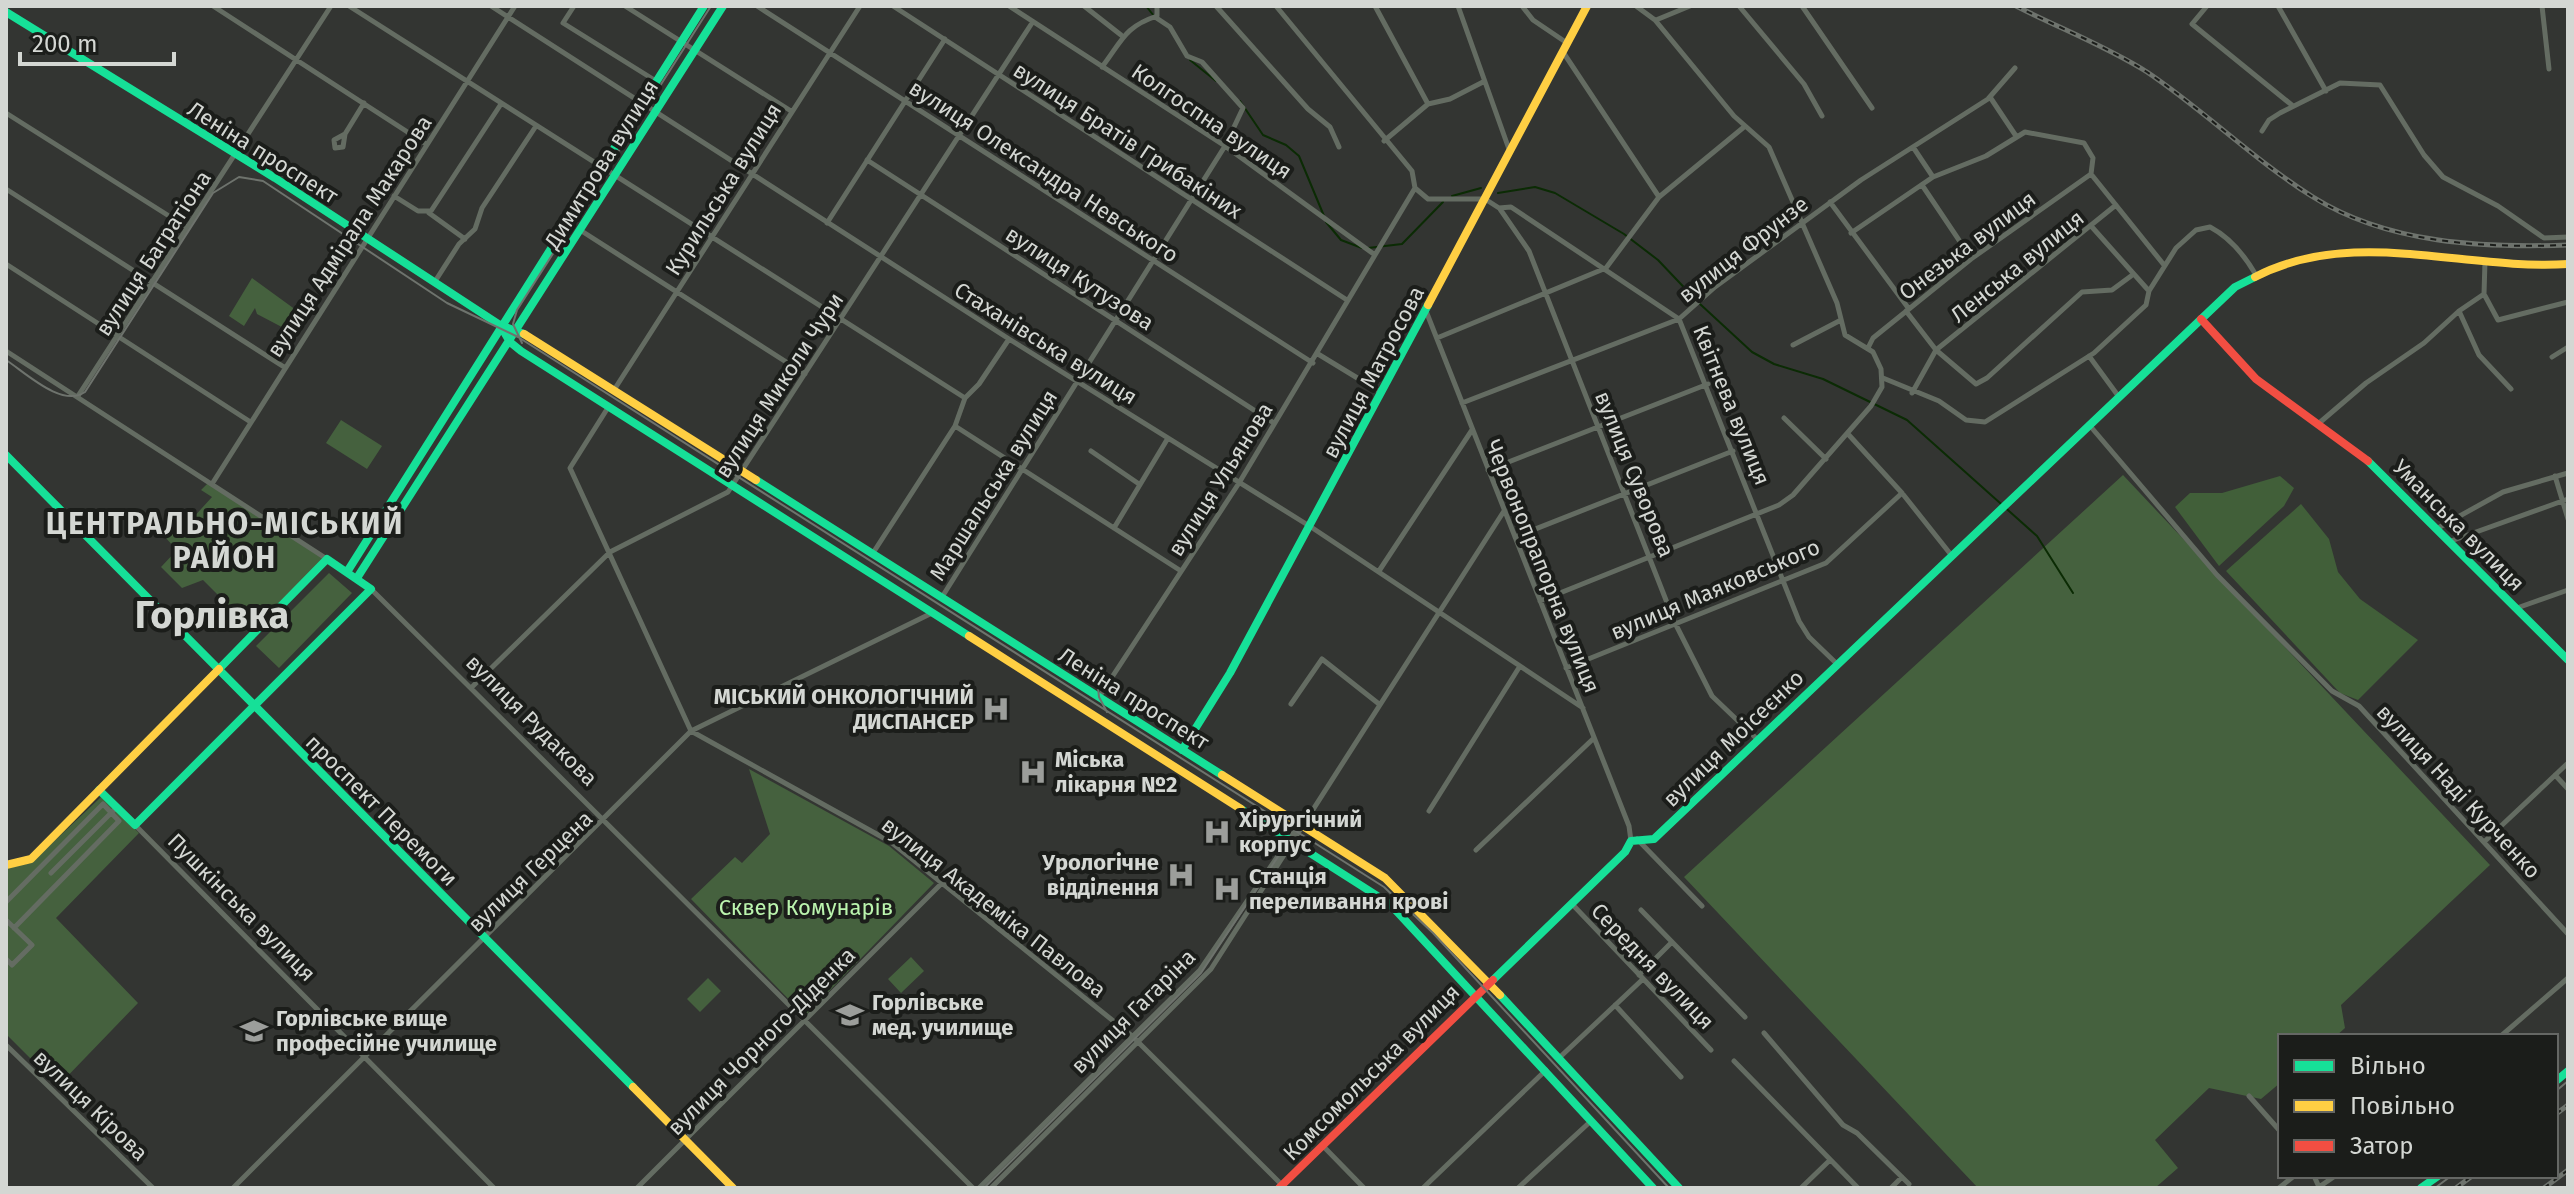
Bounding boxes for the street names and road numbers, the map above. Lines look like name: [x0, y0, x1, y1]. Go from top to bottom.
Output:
street label: вулиця Братів Грибакіних: [1008, 56, 1247, 225]
street label: Колгоспна вулиця: [1126, 58, 1297, 185]
street label: вулиця Олександра Невського: [904, 74, 1183, 269]
street label: Димитрова вулиця: [538, 75, 664, 255]
street label: Леніна проспект: [183, 95, 343, 210]
street label: Курильська вулиця: [659, 98, 787, 280]
street label: вулиця Адмірала Макарова: [261, 110, 438, 362]
street label: вулиця Багратіона: [90, 165, 217, 341]
street label: Онезька вулиця: [1893, 185, 2041, 306]
street label: вулиця Фрунзе: [1673, 190, 1814, 308]
street label: Ленська вулиця: [1945, 204, 2089, 328]
street label: вулиця Кутузова: [1000, 220, 1159, 336]
street label: Стаханівська вулиця: [949, 276, 1142, 411]
street label: вулиця Матросова: [1317, 282, 1430, 463]
street label: вулиця Миколи Чури: [709, 287, 850, 483]
street label: Квітнева вулиця: [1687, 321, 1776, 489]
street label: Маршальська вулиця: [924, 385, 1063, 586]
street label: вулиця Суворова: [1589, 387, 1680, 561]
street label: вулиця Ульянова: [1162, 397, 1279, 561]
street label: Червонопрапорна вулиця: [1479, 436, 1606, 697]
street label: Уманська вулиця: [2387, 454, 2530, 597]
street label: вулиця Маяковського: [1607, 533, 1824, 646]
street label: Леніна проспект: [1054, 641, 1214, 756]
street label: вулиця Рудакова: [460, 649, 603, 792]
street label: вулиця Моісеєнко: [1657, 664, 1809, 812]
street label: вулиця Наді Курченко: [2371, 699, 2546, 884]
street label: проспект Перемоги: [300, 729, 463, 892]
street label: вулиця Герцена: [462, 805, 598, 938]
street label: вулиця Академіка Павлова: [876, 811, 1111, 1004]
street label: Пушкінська вулиця: [162, 828, 321, 987]
street label: Середня вулиця: [1585, 897, 1720, 1035]
street label: вулиця Чорного-Діденка: [662, 942, 861, 1141]
street label: вулиця Гагаріна: [1065, 943, 1201, 1079]
street label: Комсомольська вулиця: [1277, 978, 1465, 1166]
street label: вулиця Кірова: [28, 1044, 153, 1167]

